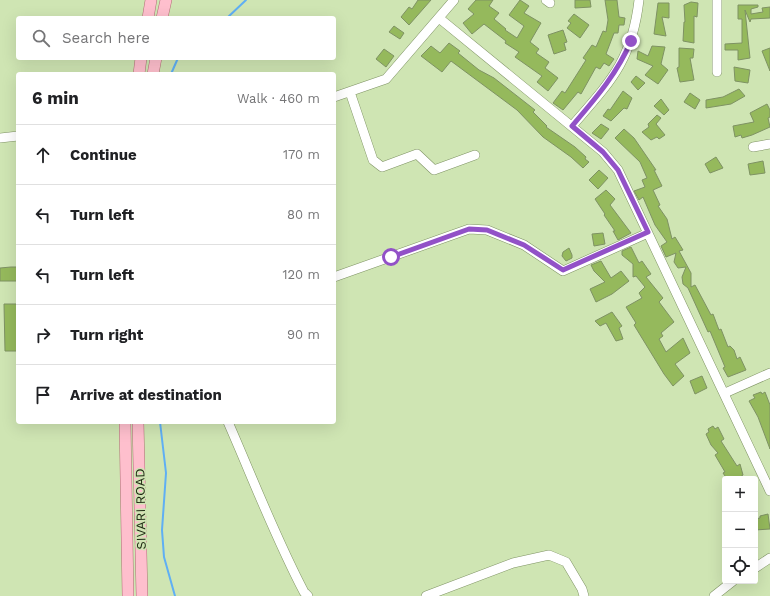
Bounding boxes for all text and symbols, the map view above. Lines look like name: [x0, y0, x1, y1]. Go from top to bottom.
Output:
search box: [16, 16, 336, 60]
icon: search: [30, 27, 52, 49]
text: Search here: [62, 29, 150, 47]
route end: [622, 32, 640, 50]
text: 6 min: [32, 88, 79, 108]
text: Walk · 460 m: [237, 91, 320, 106]
icon: ahead: [32, 144, 54, 166]
text: Continue: [70, 146, 137, 164]
text: 170 m: [283, 147, 320, 162]
icon: left: [32, 204, 54, 226]
text: Turn left: [70, 206, 134, 224]
text: 80 m: [287, 207, 320, 222]
route start: [382, 248, 400, 266]
icon: left: [32, 264, 54, 286]
text: Turn left: [70, 266, 134, 284]
text: 120 m: [282, 267, 320, 282]
icon: right: [32, 324, 54, 346]
text: Turn right: [70, 326, 143, 344]
text: 90 m: [287, 327, 320, 342]
icon: arrive: [32, 384, 54, 406]
text: Arrive at destination: [70, 386, 222, 404]
street label: SIVARI ROAD: [132, 468, 149, 550]
map controls: [722, 476, 758, 584]
button: +: [722, 476, 758, 512]
button: −: [722, 512, 758, 548]
button: locate: [722, 548, 758, 584]

